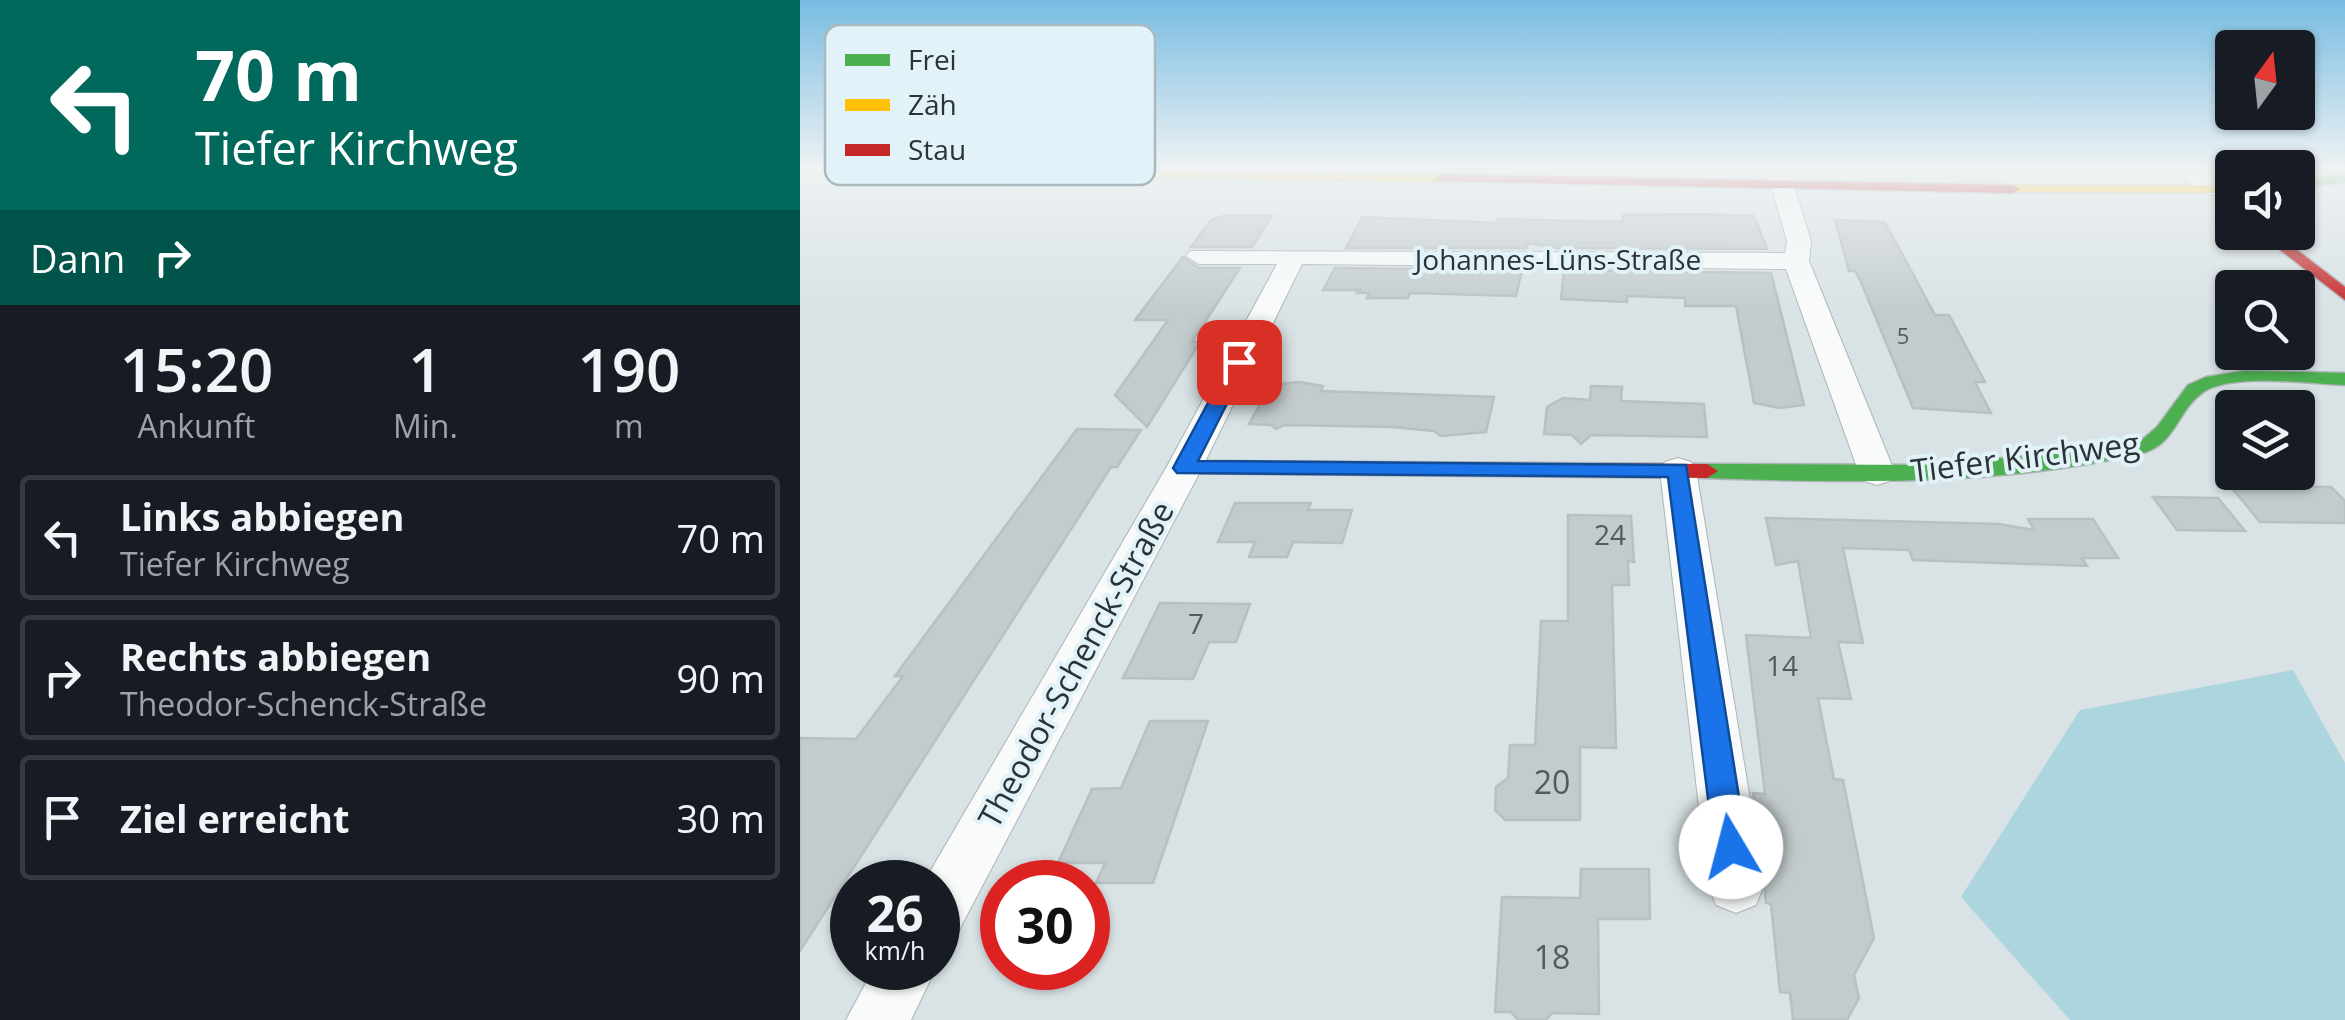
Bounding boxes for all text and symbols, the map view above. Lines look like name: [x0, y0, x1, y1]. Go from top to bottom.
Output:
legend: [825, 25, 1155, 185]
text: 70 m: [195, 26, 362, 122]
north arrow: [2215, 30, 2315, 130]
map controls: [2215, 30, 2315, 490]
icon: left: [30, 40, 160, 170]
text: Frei: [908, 40, 957, 78]
text: Zäh: [908, 85, 957, 123]
text: Tiefer Kirchweg: [195, 117, 518, 178]
text: Stau: [908, 130, 966, 168]
button: sound: [2215, 150, 2315, 250]
icon: right: [145, 230, 200, 285]
text: Dann: [30, 232, 125, 284]
street label: Johannes-Lüns-Straße: [1412, 240, 1701, 278]
button: search: [2215, 270, 2315, 370]
pin: [1197, 320, 1282, 405]
house number: 5: [1897, 320, 1909, 350]
text: 15:20: [120, 328, 273, 410]
text: 1: [408, 328, 443, 410]
text: 190: [577, 328, 680, 410]
icon: arrive: [1212, 335, 1267, 390]
button: layers: [2215, 390, 2315, 490]
text: Ankunft: [137, 404, 256, 447]
text: Min.: [393, 404, 458, 447]
text: m: [614, 404, 644, 447]
street label: Tiefer Kirchweg: [1908, 421, 2142, 491]
text: Links abbiegen: [120, 490, 404, 542]
street label: Theodor-Schenck-Straße: [967, 493, 1183, 835]
icon: left: [35, 510, 90, 565]
text: 70 m: [676, 512, 765, 564]
house number: 24: [1594, 515, 1626, 553]
text: Tiefer Kirchweg: [120, 542, 350, 585]
house number: 7: [1188, 604, 1204, 642]
text: Rechts abbiegen: [120, 630, 431, 682]
house number: 14: [1766, 646, 1798, 684]
icon: right: [35, 650, 90, 705]
text: 90 m: [676, 652, 765, 704]
text: Theodor-Schenck-Straße: [120, 682, 487, 725]
house number: 20: [1534, 760, 1570, 803]
icon: arrive: [35, 790, 90, 845]
text: Ziel erreicht: [120, 792, 350, 844]
text: 30 m: [676, 792, 765, 844]
position arrow: [1679, 795, 1783, 899]
speed limit sign: 30: [980, 860, 1110, 990]
text: 26: [866, 879, 924, 947]
text: km/h: [865, 933, 925, 967]
house number: 18: [1534, 935, 1570, 978]

